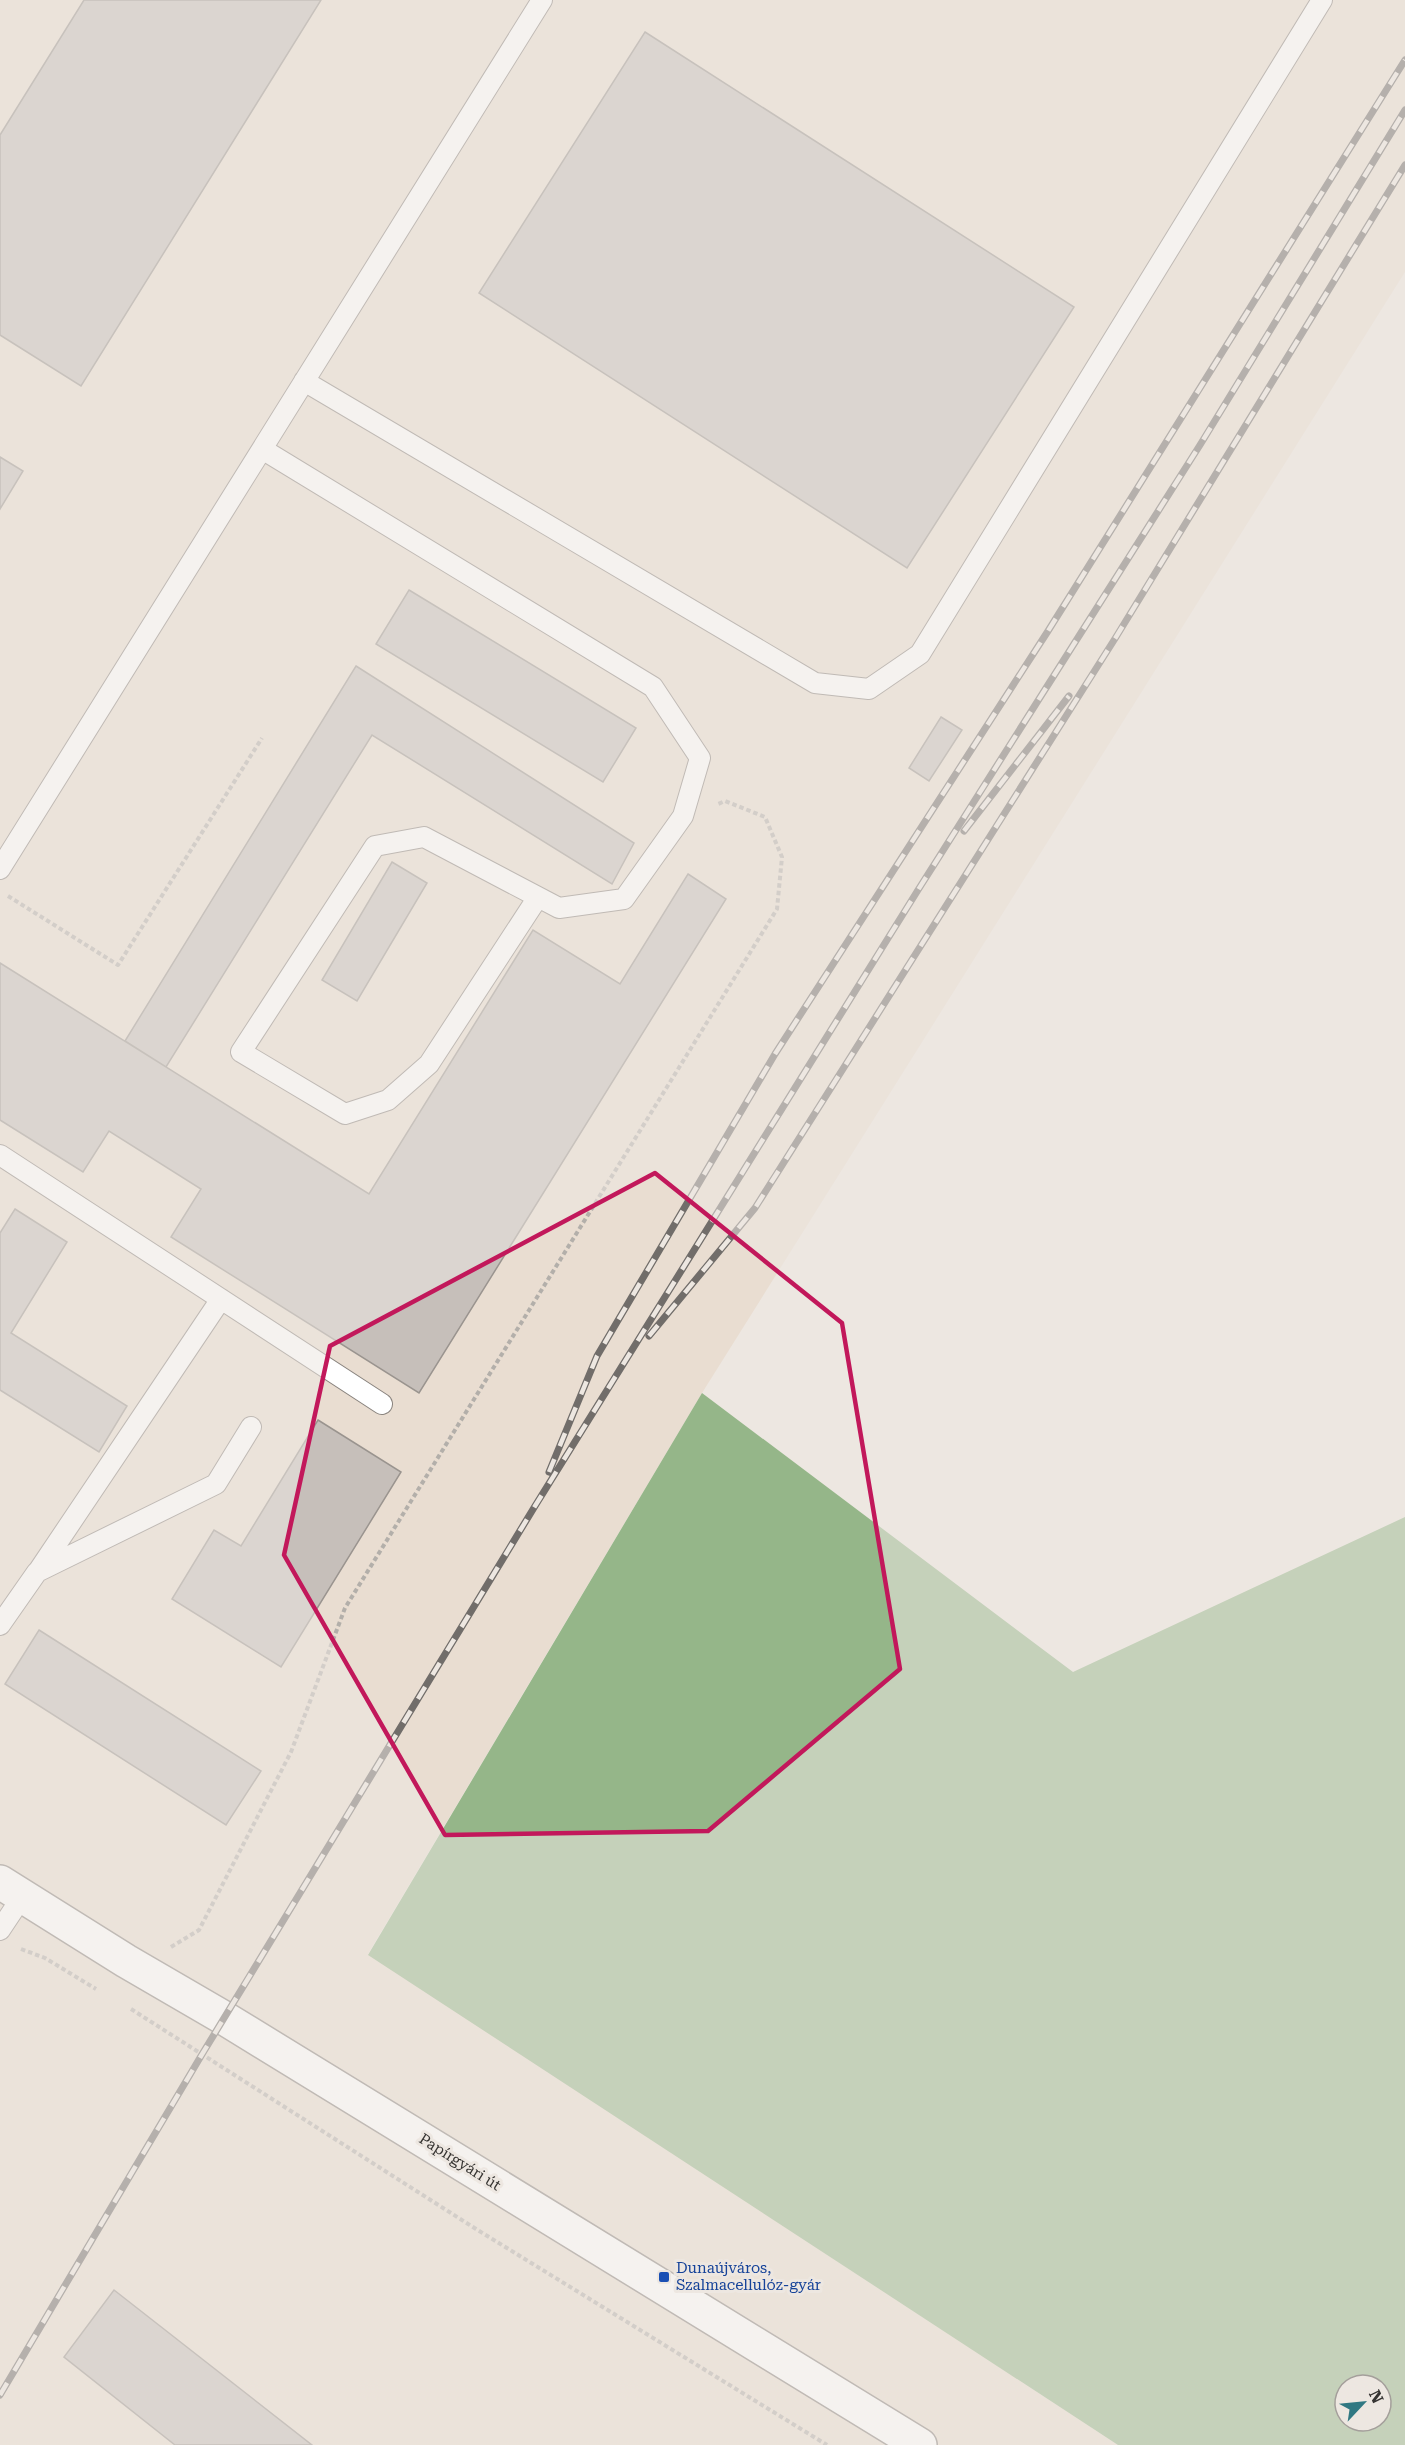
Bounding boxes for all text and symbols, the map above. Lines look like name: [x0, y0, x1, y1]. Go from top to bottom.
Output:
street label: Papírgyári út: [416, 2130, 505, 2194]
place label: Dunaújváros, Szalmacellulóz-gyár: [676, 2259, 821, 2294]
marker: Dunaújváros, Szalmacellulóz-gyár: [657, 2270, 671, 2284]
north arrow: [1333, 2373, 1393, 2433]
text: N: [1365, 2387, 1387, 2406]

